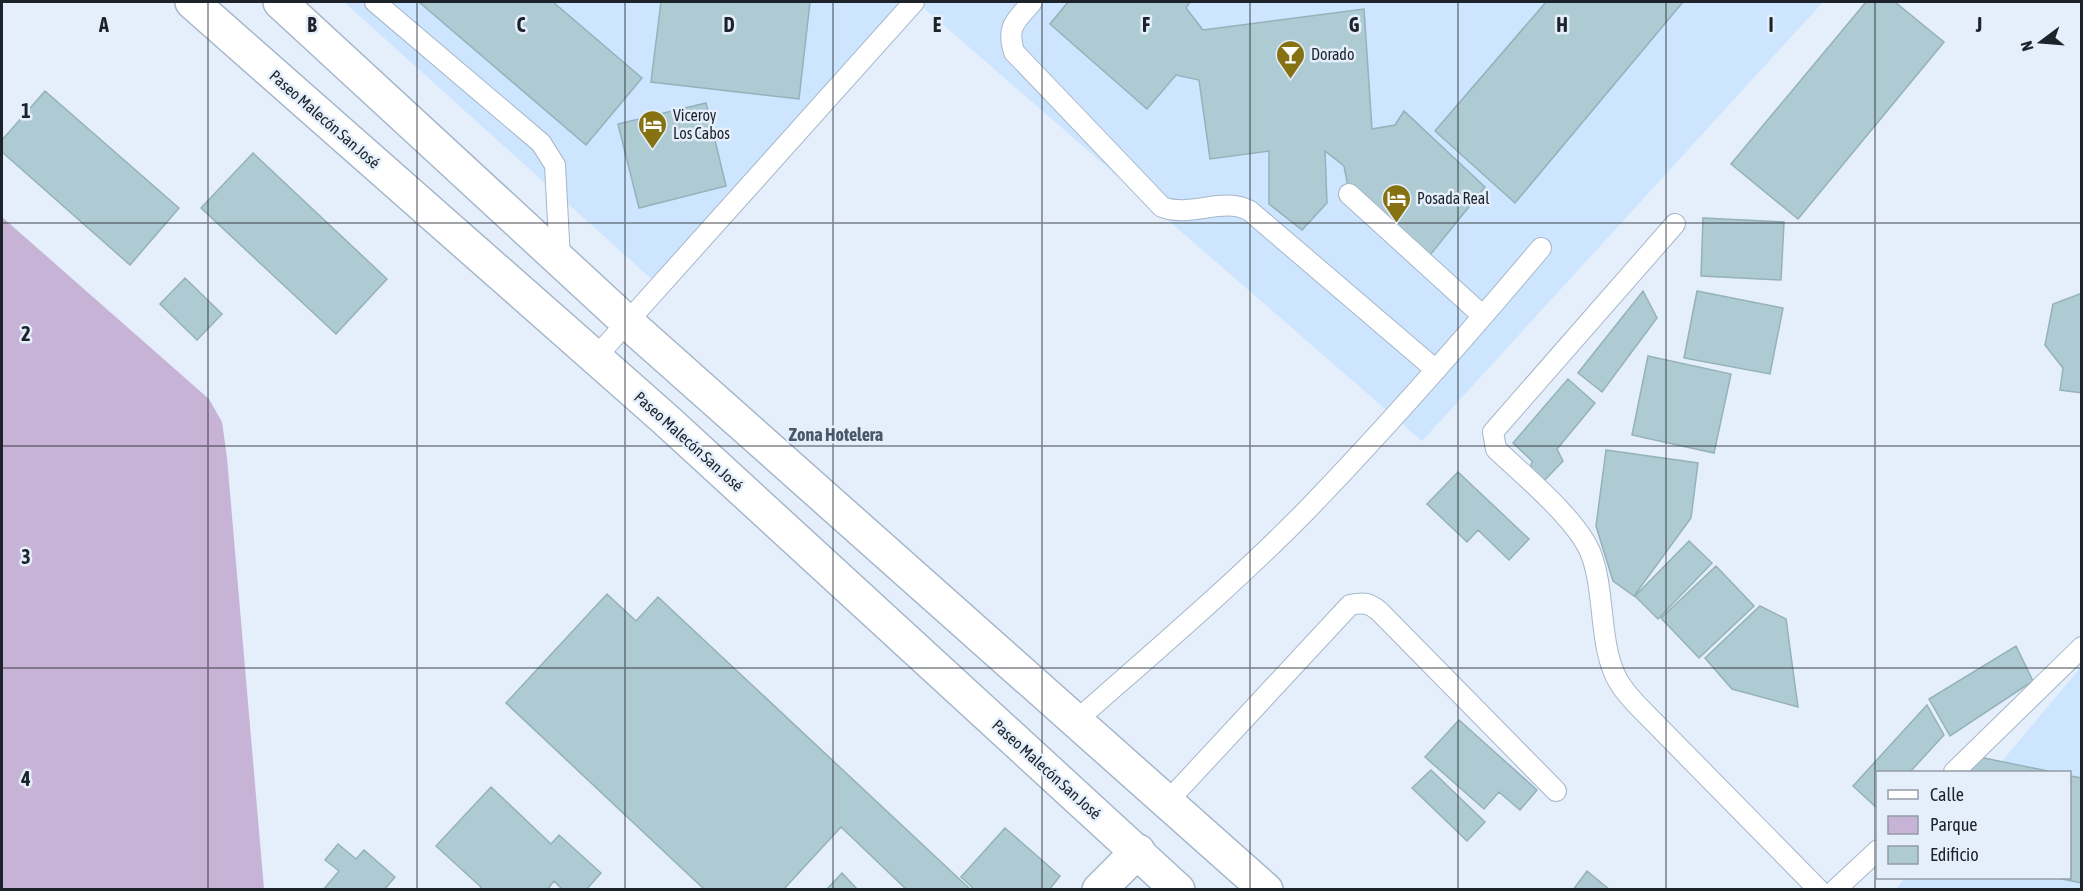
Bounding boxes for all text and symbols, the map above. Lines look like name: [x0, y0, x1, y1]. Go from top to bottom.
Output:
north arrow: [2011, 12, 2071, 72]
text: A: [98, 13, 109, 36]
text: B: [307, 13, 317, 36]
text: C: [517, 13, 526, 36]
text: D: [723, 13, 735, 36]
text: E: [933, 13, 942, 36]
text: F: [1142, 13, 1150, 36]
text: G: [1349, 13, 1360, 36]
text: H: [1556, 13, 1568, 36]
text: I: [1768, 13, 1774, 36]
text: J: [1975, 13, 1982, 36]
bar icon: Dorado: [1274, 38, 1306, 80]
text: N: [2017, 39, 2037, 53]
place label: Dorado: [1311, 45, 1354, 63]
street label: Paseo Malecón San José: [266, 66, 384, 172]
text: 1: [21, 99, 31, 122]
place label: Viceroy Los Cabos: [673, 106, 730, 142]
hotel icon: Viceroy Los Cabos: [636, 108, 668, 150]
hotel icon: Posada Real: [1380, 182, 1412, 224]
place label: Posada Real: [1417, 189, 1490, 207]
text: 2: [21, 322, 31, 345]
street label: Paseo Malecón San José: [631, 387, 747, 495]
district label: Zona Hotelera: [789, 424, 883, 445]
text: 3: [21, 545, 31, 568]
street label: Paseo Malecón San José: [989, 715, 1105, 823]
text: 4: [20, 767, 31, 790]
legend: [1876, 771, 2071, 879]
text: Calle: [1930, 784, 1964, 805]
text: Parque: [1930, 814, 1978, 835]
text: Edificio: [1930, 844, 1979, 865]

